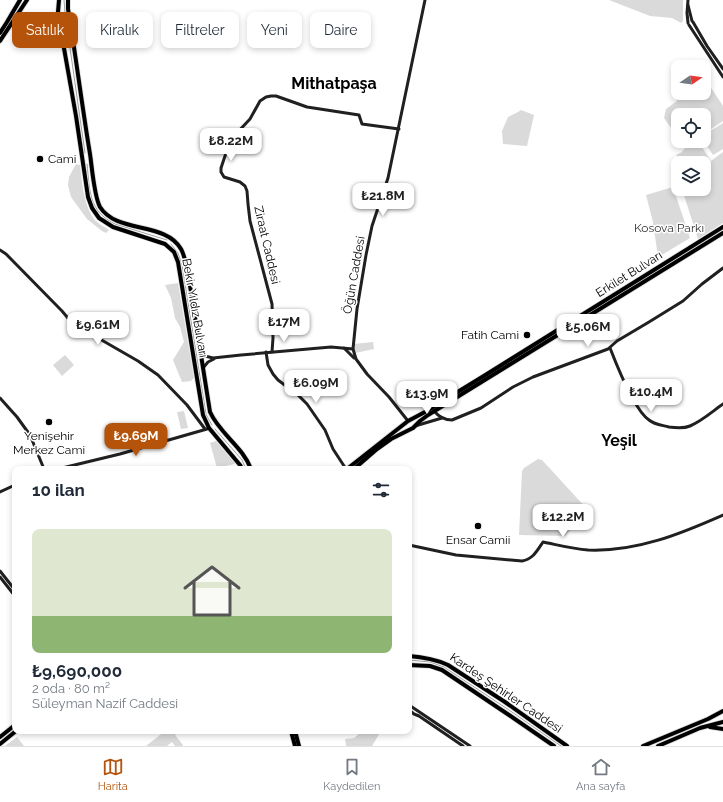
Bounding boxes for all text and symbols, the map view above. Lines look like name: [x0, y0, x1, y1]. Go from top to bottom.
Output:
chip: Satılık: [12, 12, 78, 48]
chip: Kiralık: [86, 12, 153, 48]
chip: Filtreler: [161, 12, 239, 48]
chip: Yeni: [247, 12, 302, 48]
chip: Daire: [310, 12, 371, 48]
north arrow: [671, 60, 711, 100]
map controls: [671, 60, 711, 196]
district label: Mithatpaşa: [291, 74, 377, 93]
button: locate: [671, 108, 711, 148]
pin: ₺8.22M: [198, 128, 264, 162]
text: ₺8.22M: [209, 133, 253, 148]
place label: Cami: [48, 152, 76, 166]
marker: Cami: [35, 154, 45, 164]
button: layers: [671, 156, 711, 196]
pin: ₺21.8M: [350, 183, 416, 217]
text: ₺21.8M: [361, 188, 405, 203]
street label: Ziraat Caddesi: [251, 205, 283, 285]
park label: Kosova Parkı: [634, 221, 704, 235]
street label: Öğün Caddesi: [340, 235, 368, 315]
street label: Erkilet Bulvarı: [593, 248, 665, 300]
street label: Bekir Yıldız Bulvarı: [179, 257, 211, 359]
pin: ₺17M: [260, 309, 308, 343]
pin: ₺9.61M: [65, 312, 131, 346]
text: ₺17M: [268, 314, 300, 329]
pin: ₺5.06M: [555, 314, 621, 348]
text: ₺9.61M: [76, 317, 120, 332]
text: ₺5.06M: [566, 319, 610, 334]
place label: Fatih Cami: [461, 328, 519, 342]
marker: Fatih Cami: [522, 330, 532, 340]
pin: ₺6.09M: [283, 370, 349, 404]
text: ₺6.09M: [293, 375, 339, 390]
pin: ₺10.4M: [618, 379, 684, 413]
pin: ₺13.9M: [394, 381, 460, 415]
text: ₺10.4M: [629, 384, 673, 399]
text: ₺13.9M: [405, 386, 449, 401]
marker: Yenişehir Merkez Cami: [44, 417, 54, 427]
pin: ₺9.69M: [103, 423, 169, 457]
text: ₺9.69M: [113, 428, 159, 443]
place label: Yenişehir Merkez Cami: [13, 429, 85, 457]
district label: Yeşil: [601, 431, 638, 450]
icon: filters: [370, 479, 392, 501]
text: 10 ilan: [32, 480, 85, 500]
pin: ₺12.2M: [530, 504, 596, 538]
text: ₺12.2M: [542, 509, 584, 524]
marker: Ensar Camii: [473, 521, 483, 531]
place label: Ensar Camii: [446, 533, 510, 547]
icon: home: [176, 555, 248, 627]
street label: Kardeş Şehirler Caddesi: [447, 650, 565, 736]
text: ₺9,690,000: [32, 661, 122, 681]
text: 2 oda · 80 m²: [32, 681, 110, 696]
text: Süleyman Nazif Caddesi: [32, 696, 178, 711]
tab: Harita: [98, 756, 128, 793]
tab: Kaydedilen: [323, 756, 380, 793]
tab: Ana sayfa: [576, 756, 625, 793]

